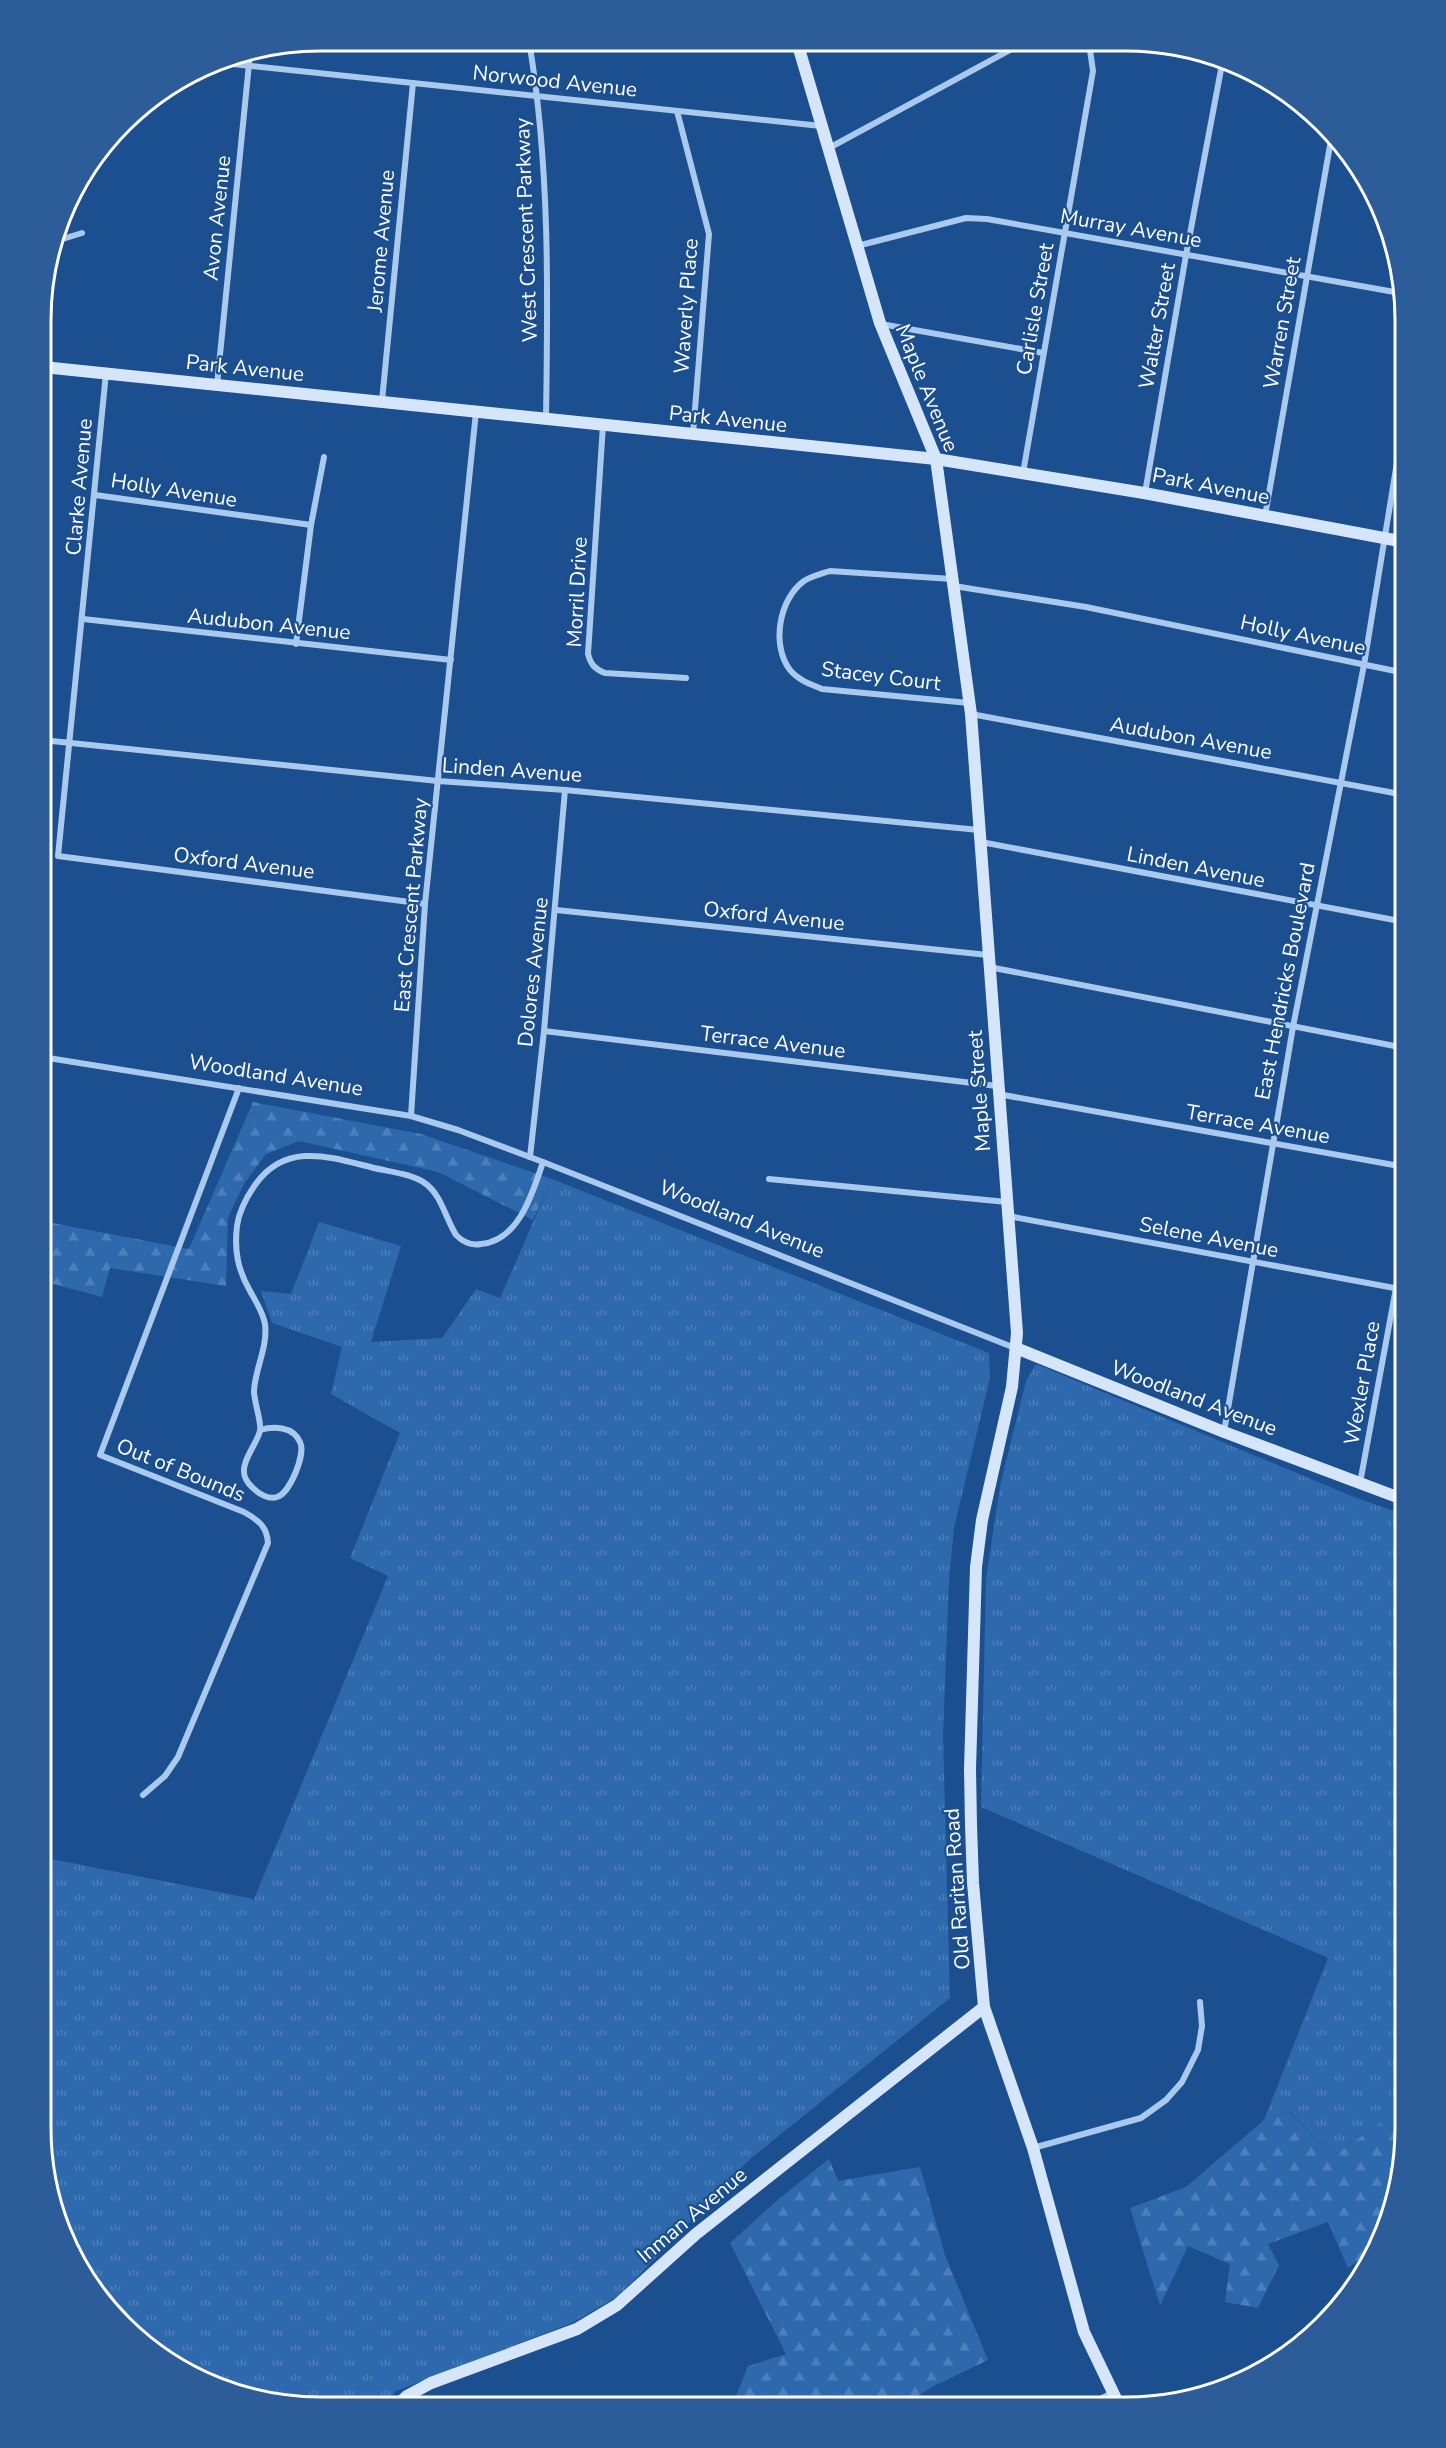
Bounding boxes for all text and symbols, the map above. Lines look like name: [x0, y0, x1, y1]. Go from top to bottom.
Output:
street label: Norwood Avenue: [471, 58, 639, 104]
street label: West Crescent Parkway: [508, 117, 544, 343]
street label: Avon Avenue: [196, 154, 238, 282]
street label: Jerome Avenue: [361, 169, 401, 314]
street label: Murray Avenue: [1058, 202, 1204, 254]
street label: Waverly Place: [667, 237, 705, 375]
street label: Carlisle Street: [1010, 240, 1060, 377]
street label: Warren Street: [1257, 254, 1308, 391]
street label: Walter Street: [1132, 260, 1182, 391]
street label: Maple Avenue: [889, 320, 965, 456]
street label: Park Avenue: [184, 348, 306, 388]
street label: Park Avenue: [667, 399, 789, 439]
street label: Clarke Avenue: [59, 417, 99, 557]
street label: Park Avenue: [1150, 461, 1272, 511]
street label: Holly Avenue: [109, 466, 239, 514]
street label: Morril Drive: [560, 536, 594, 648]
street label: Audubon Avenue: [186, 602, 352, 646]
street label: Holly Avenue: [1238, 608, 1368, 662]
street label: Stacey Court: [820, 655, 943, 697]
street label: Audubon Avenue: [1108, 710, 1274, 766]
street label: Linden Avenue: [441, 751, 583, 789]
street label: East Crescent Parkway: [388, 797, 434, 1013]
street label: Oxford Avenue: [172, 840, 316, 886]
street label: Linden Avenue: [1124, 840, 1268, 894]
street label: East Hendricks Boulevard: [1248, 860, 1322, 1102]
street label: Oxford Avenue: [702, 895, 846, 937]
street label: Dolores Avenue: [511, 896, 555, 1048]
street label: Terrace Avenue: [699, 1019, 847, 1065]
street label: Maple Street: [961, 1029, 997, 1152]
street label: Woodland Avenue: [187, 1047, 365, 1103]
street label: Terrace Avenue: [1184, 1098, 1332, 1150]
street label: Woodland Avenue: [655, 1173, 829, 1265]
street label: Selene Avenue: [1137, 1210, 1281, 1264]
street label: Wexler Place: [1337, 1319, 1387, 1447]
street label: Woodland Avenue: [1107, 1353, 1281, 1443]
street label: Out of Bounds: [112, 1431, 250, 1509]
street label: Old Raritan Road: [937, 1807, 977, 1971]
street label: Inman Avenue: [631, 2161, 753, 2269]

